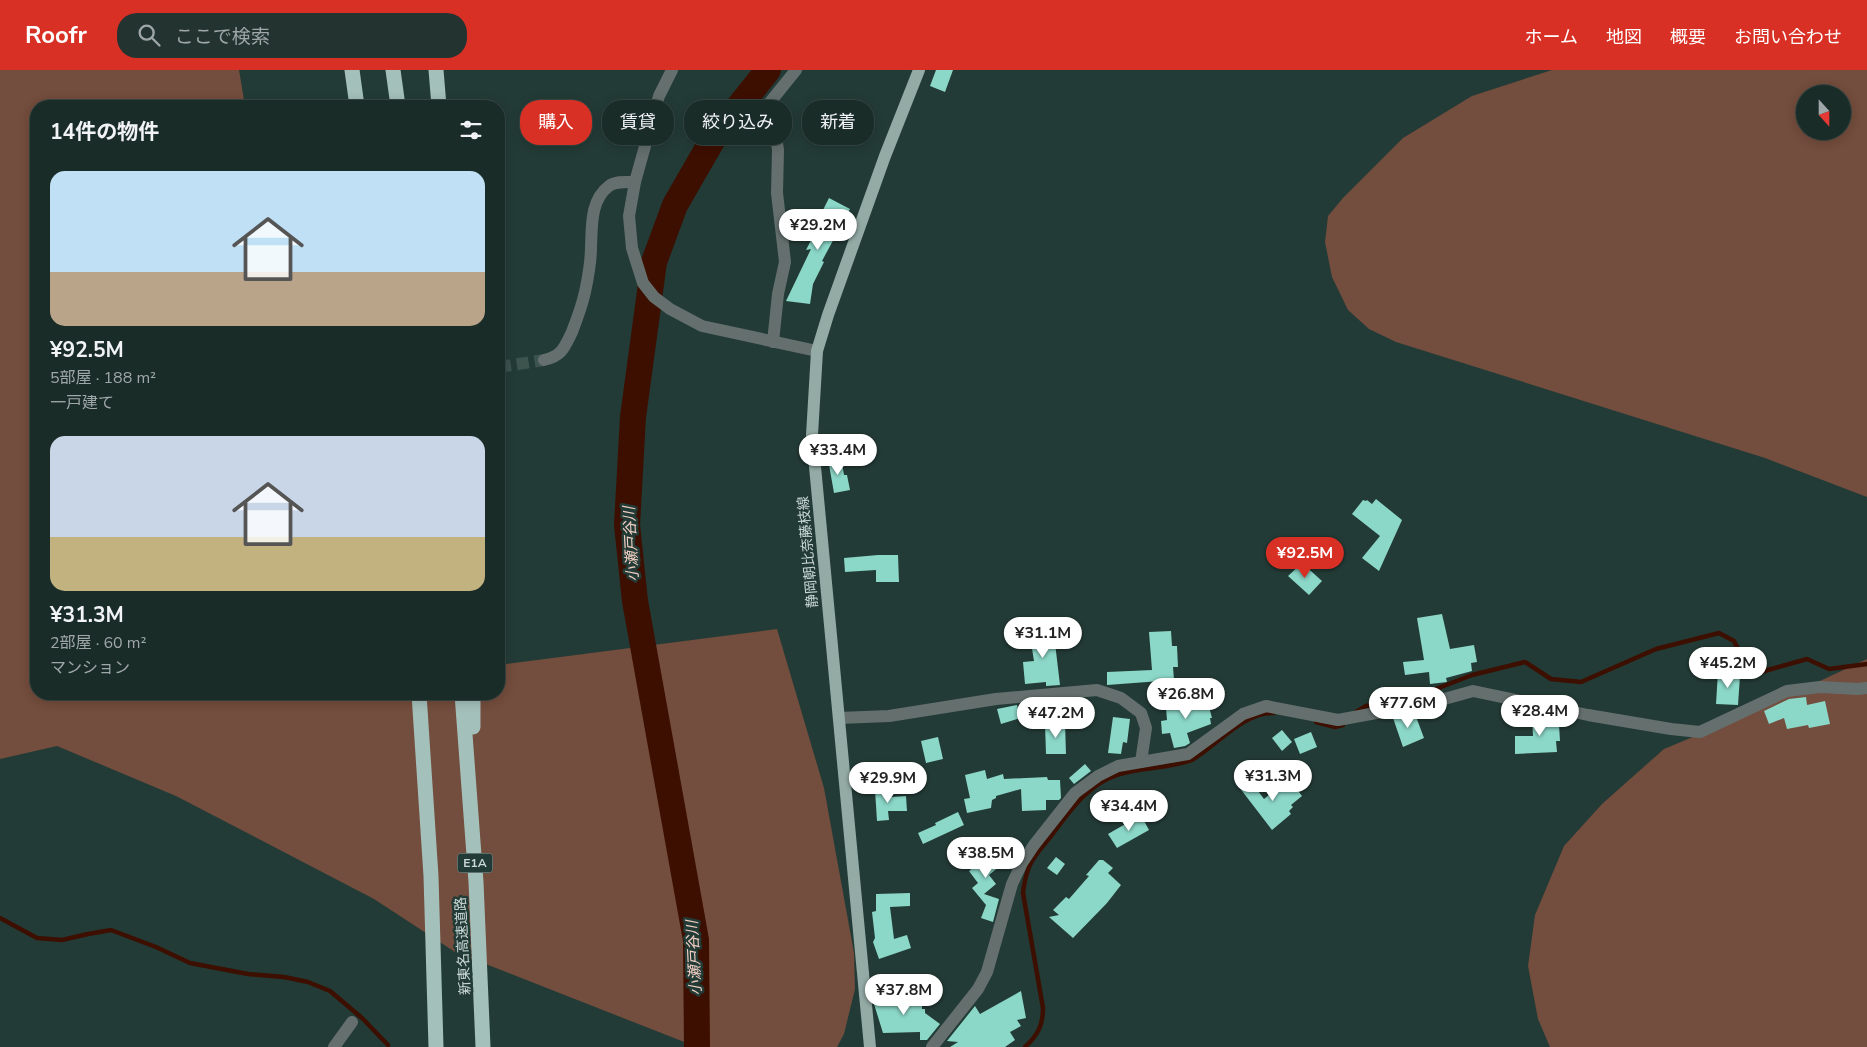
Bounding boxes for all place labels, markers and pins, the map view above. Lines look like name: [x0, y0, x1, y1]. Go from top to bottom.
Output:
pin: ¥29.2M: [777, 208, 859, 251]
pin: ¥33.4M: [797, 434, 879, 476]
pin: ¥92.5M: [1264, 536, 1346, 579]
pin: ¥31.1M: [1002, 616, 1084, 659]
pin: ¥45.2M: [1687, 646, 1769, 689]
pin: ¥26.8M: [1145, 678, 1227, 720]
pin: ¥77.6M: [1367, 686, 1449, 729]
pin: ¥28.4M: [1499, 694, 1581, 737]
pin: ¥47.2M: [1015, 696, 1097, 739]
pin: ¥31.3M: [1232, 760, 1314, 802]
pin: ¥29.9M: [847, 762, 929, 804]
pin: ¥34.4M: [1088, 790, 1170, 832]
pin: ¥38.5M: [945, 836, 1027, 879]
pin: ¥37.8M: [863, 974, 945, 1016]

